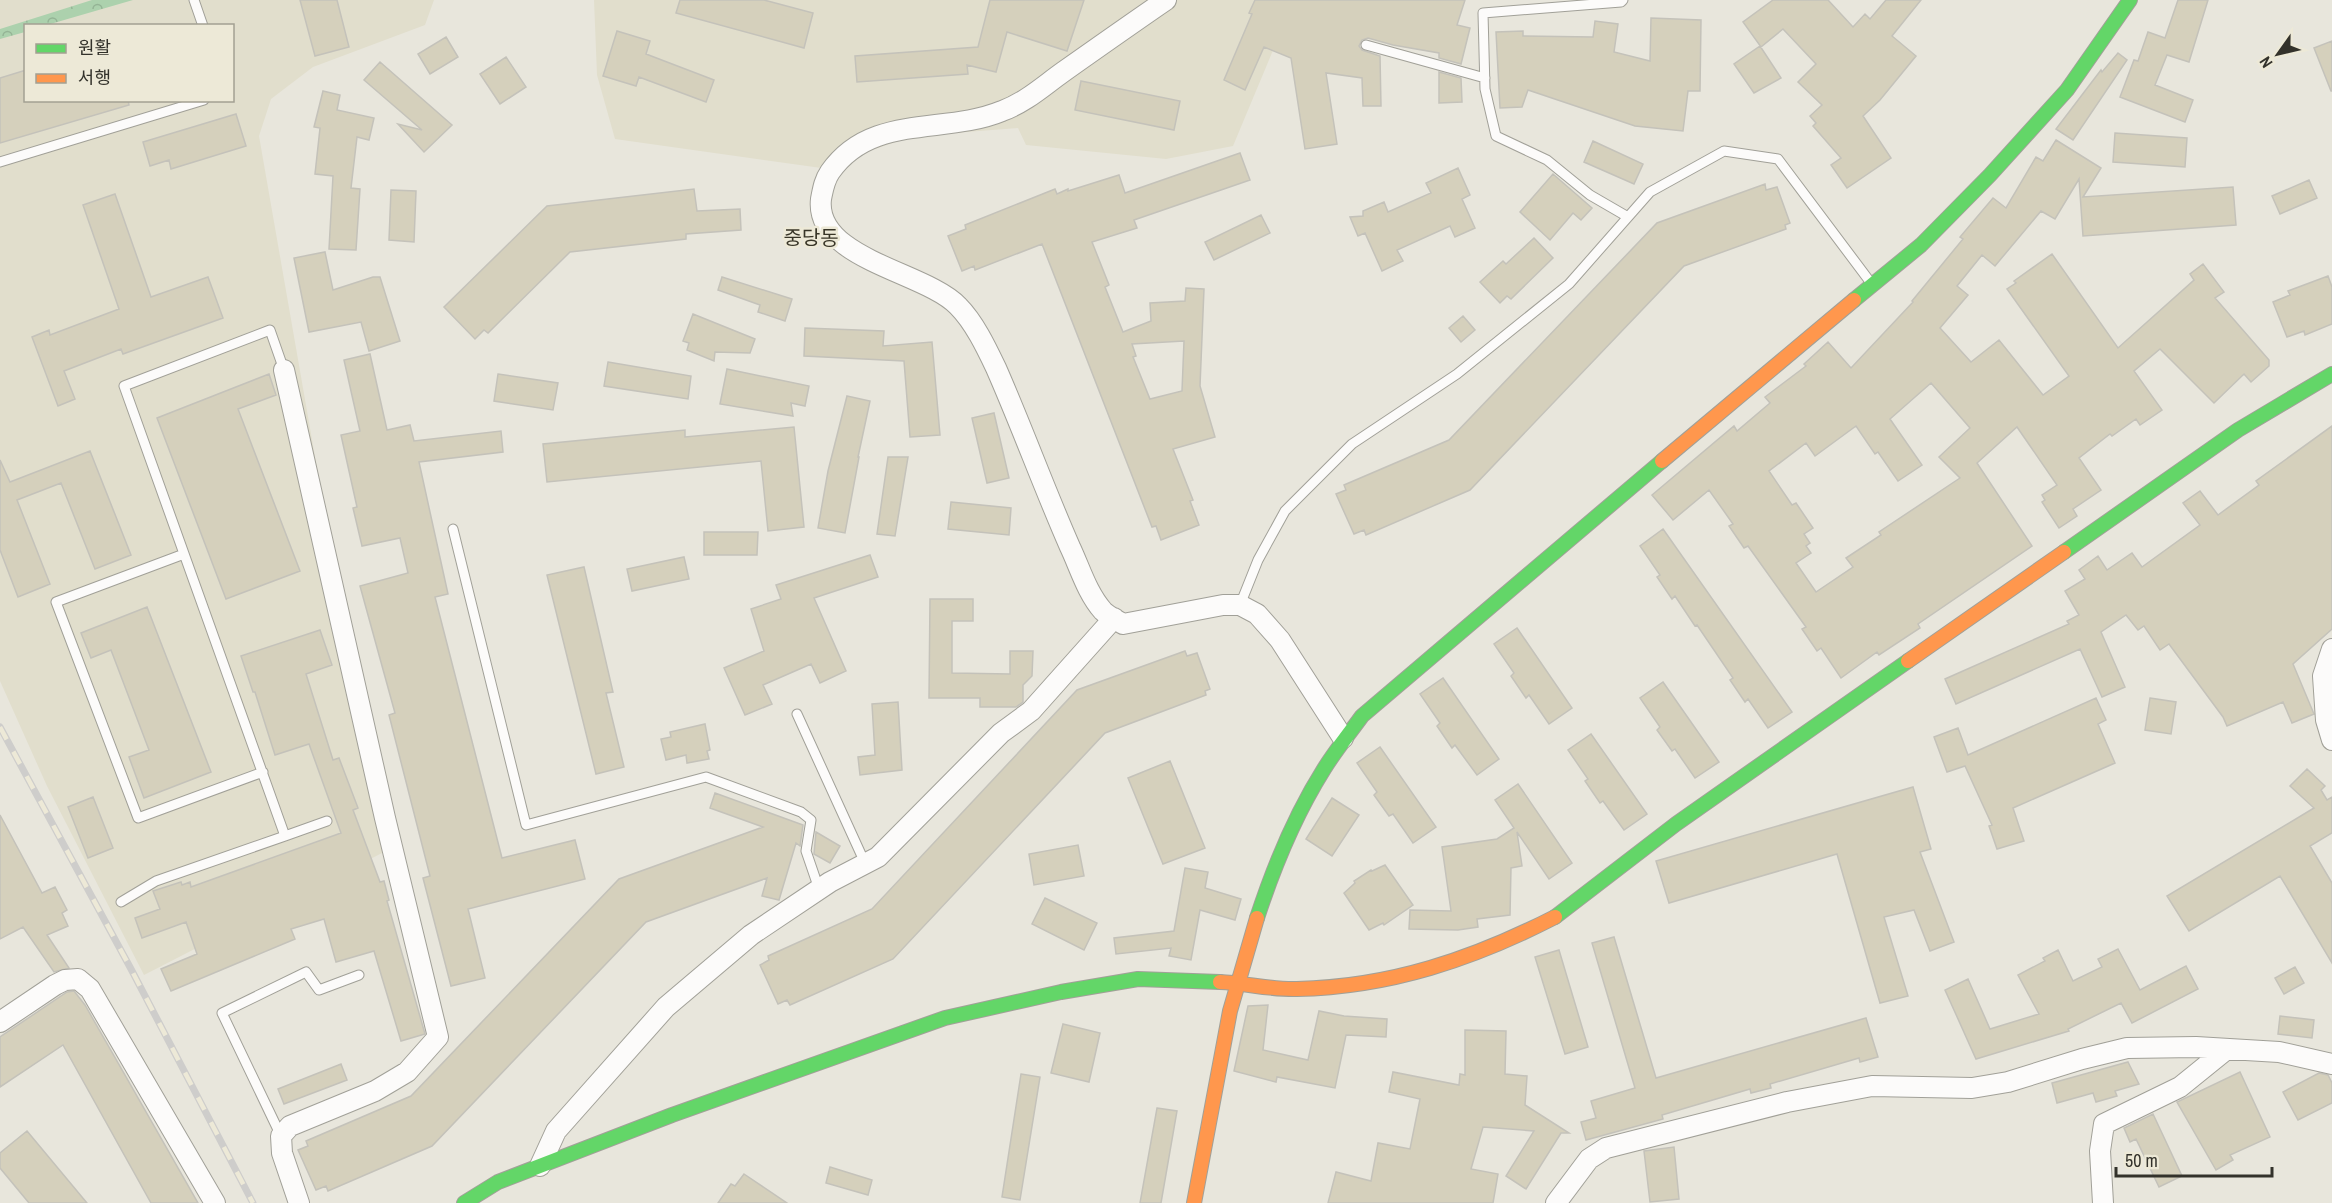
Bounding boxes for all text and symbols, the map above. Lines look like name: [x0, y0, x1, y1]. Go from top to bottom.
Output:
legend: [24, 24, 234, 102]
north arrow: [2248, 24, 2308, 84]
text: 원활: [78, 35, 111, 60]
text: N: [2254, 52, 2277, 72]
text: 서행: [78, 65, 111, 90]
district label: 중당동: [783, 224, 839, 251]
scale bar: [2116, 1140, 2272, 1178]
text: 50 m: [2125, 1148, 2158, 1173]

